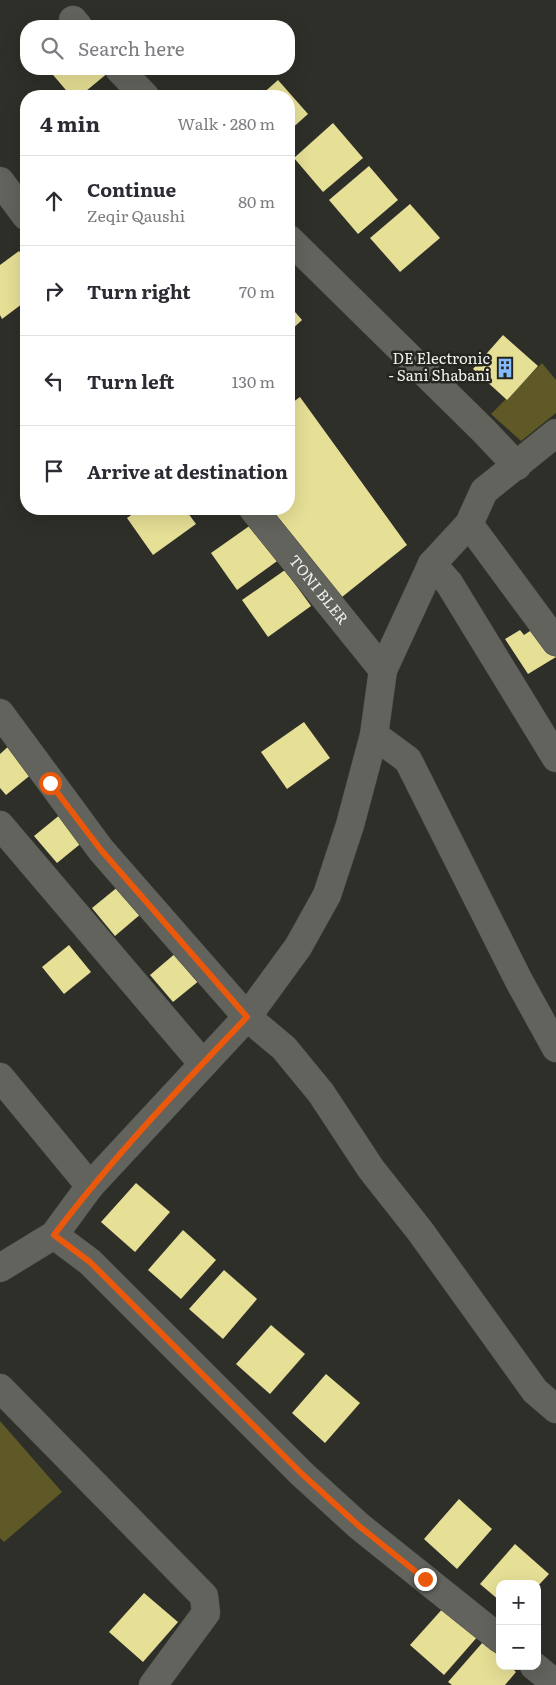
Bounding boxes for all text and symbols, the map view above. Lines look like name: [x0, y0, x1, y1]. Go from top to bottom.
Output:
search box: [20, 20, 295, 75]
icon: search: [38, 34, 66, 62]
text: Search here: [78, 34, 185, 62]
text: 4 min: [40, 107, 100, 138]
text: Walk · 280 m: [177, 111, 275, 135]
text: Continue: [87, 175, 176, 203]
icon: ahead: [40, 187, 68, 215]
text: 80 m: [238, 189, 275, 213]
text: Zeqir Qaushi: [87, 203, 185, 227]
icon: right: [40, 277, 68, 305]
text: Turn right: [87, 277, 191, 305]
text: 70 m: [239, 279, 275, 303]
place label: DE Electronic - Sani Shabani: [389, 346, 491, 386]
building icon: DE Electronic - Sani Shabani: [494, 357, 516, 379]
icon: left: [40, 367, 68, 395]
text: Turn left: [87, 367, 174, 395]
text: 130 m: [232, 369, 275, 393]
icon: arrive: [40, 457, 68, 485]
text: Arrive at destination: [87, 457, 288, 485]
street label: TONI BLER: [284, 549, 355, 629]
route start: [39, 772, 62, 795]
route end: [414, 1568, 437, 1591]
map controls: [496, 1580, 541, 1670]
button: +: [496, 1580, 541, 1625]
button: −: [496, 1625, 541, 1670]

